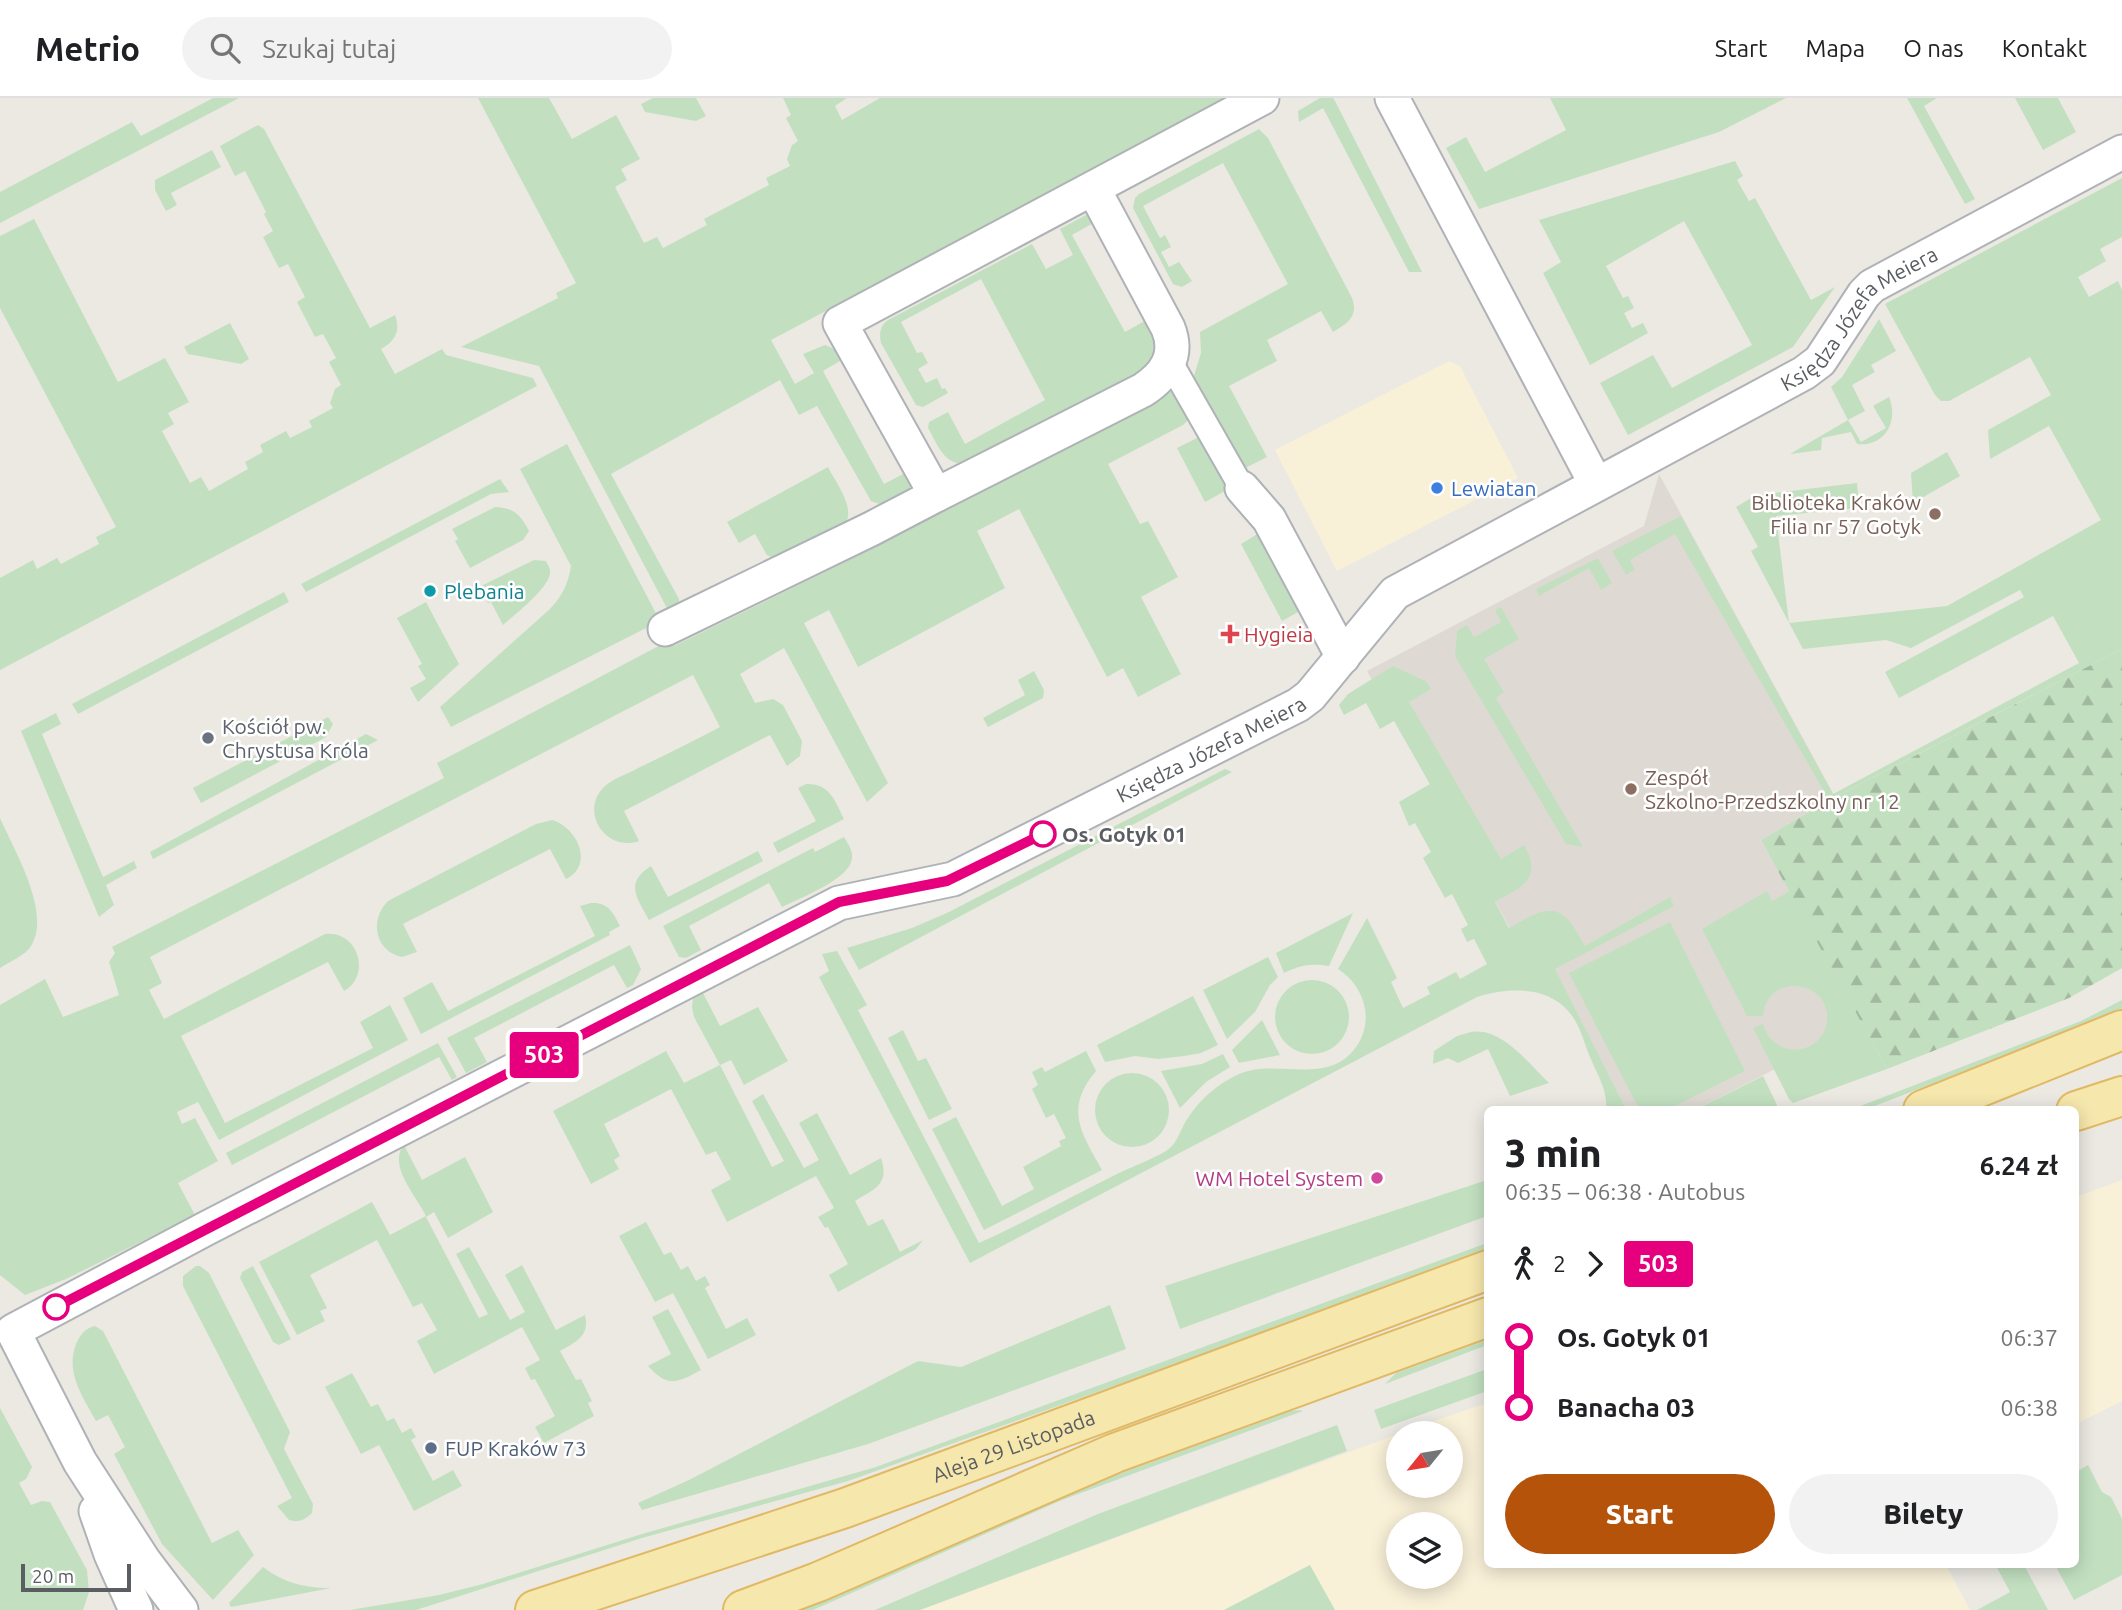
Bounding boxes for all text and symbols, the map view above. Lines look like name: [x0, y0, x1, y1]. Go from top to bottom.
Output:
search box: [182, 17, 672, 80]
icon: search: [206, 29, 244, 67]
text: Metrio: [35, 30, 140, 67]
text: Szukaj tutaj: [262, 34, 396, 63]
text: Start: [1715, 35, 1768, 62]
text: Mapa: [1806, 35, 1865, 62]
text: O nas: [1903, 35, 1964, 62]
text: Kontakt: [2002, 35, 2087, 62]
street label: Księdza Józefa Meiera: [1776, 241, 1941, 395]
place label: Lewiatan: [1451, 476, 1536, 500]
marker: Lewiatan: [1429, 480, 1445, 496]
place label: Biblioteka Kraków Filia nr 57 Gotyk: [1751, 490, 1921, 538]
marker: Biblioteka Kraków Filia nr 57 Gotyk: [1927, 506, 1943, 522]
place label: Plebania: [444, 579, 525, 603]
marker: Plebania: [422, 583, 438, 599]
place label: Hygieia: [1244, 622, 1313, 646]
marker: Hygieia: [1222, 626, 1238, 642]
street label: Księdza Józefa Meiera: [1112, 691, 1311, 807]
place label: Kościół pw. Chrystusa Króla: [222, 714, 369, 762]
marker: Kościół pw. Chrystusa Króla: [200, 730, 216, 746]
place label: Zespół Szkolno-Przedszkolny nr 12: [1645, 765, 1900, 813]
marker: Zespół Szkolno-Przedszkolny nr 12: [1623, 781, 1639, 797]
marker: Os. Gotyk 01: [1030, 821, 1056, 847]
place label: Os. Gotyk 01: [1062, 822, 1187, 846]
line badge: 503: [504, 1032, 584, 1078]
text: 503: [524, 1041, 564, 1068]
text: 3 min: [1505, 1132, 1602, 1174]
text: 6.24 zł: [1980, 1151, 2058, 1180]
place label: WM Hotel System: [1196, 1166, 1363, 1190]
marker: WM Hotel System: [1369, 1170, 1385, 1186]
text: 06:35 – 06:38 · Autobus: [1505, 1179, 1745, 1204]
icon: walk: [1505, 1245, 1543, 1283]
icon: forward: [1576, 1245, 1614, 1283]
text: 503: [1638, 1250, 1679, 1277]
text: 2: [1553, 1251, 1566, 1276]
unlabelled marker: [43, 1294, 69, 1320]
text: Os. Gotyk 01: [1557, 1323, 1711, 1352]
text: 06:37: [2000, 1325, 2058, 1350]
text: Banacha 03: [1557, 1393, 1695, 1422]
text: 06:38: [2000, 1395, 2058, 1420]
street label: Aleja 29 Listopada: [929, 1405, 1098, 1487]
north arrow: [1386, 1421, 1463, 1498]
map controls: [1386, 1421, 1463, 1589]
place label: FUP Kraków 73: [445, 1436, 587, 1460]
marker: FUP Kraków 73: [423, 1440, 439, 1456]
button: Start: [1505, 1474, 1775, 1554]
button: Bilety: [1789, 1474, 2058, 1554]
button: layers: [1386, 1512, 1463, 1589]
scale bar: [21, 1561, 131, 1593]
text: 20 m: [32, 1565, 74, 1587]

